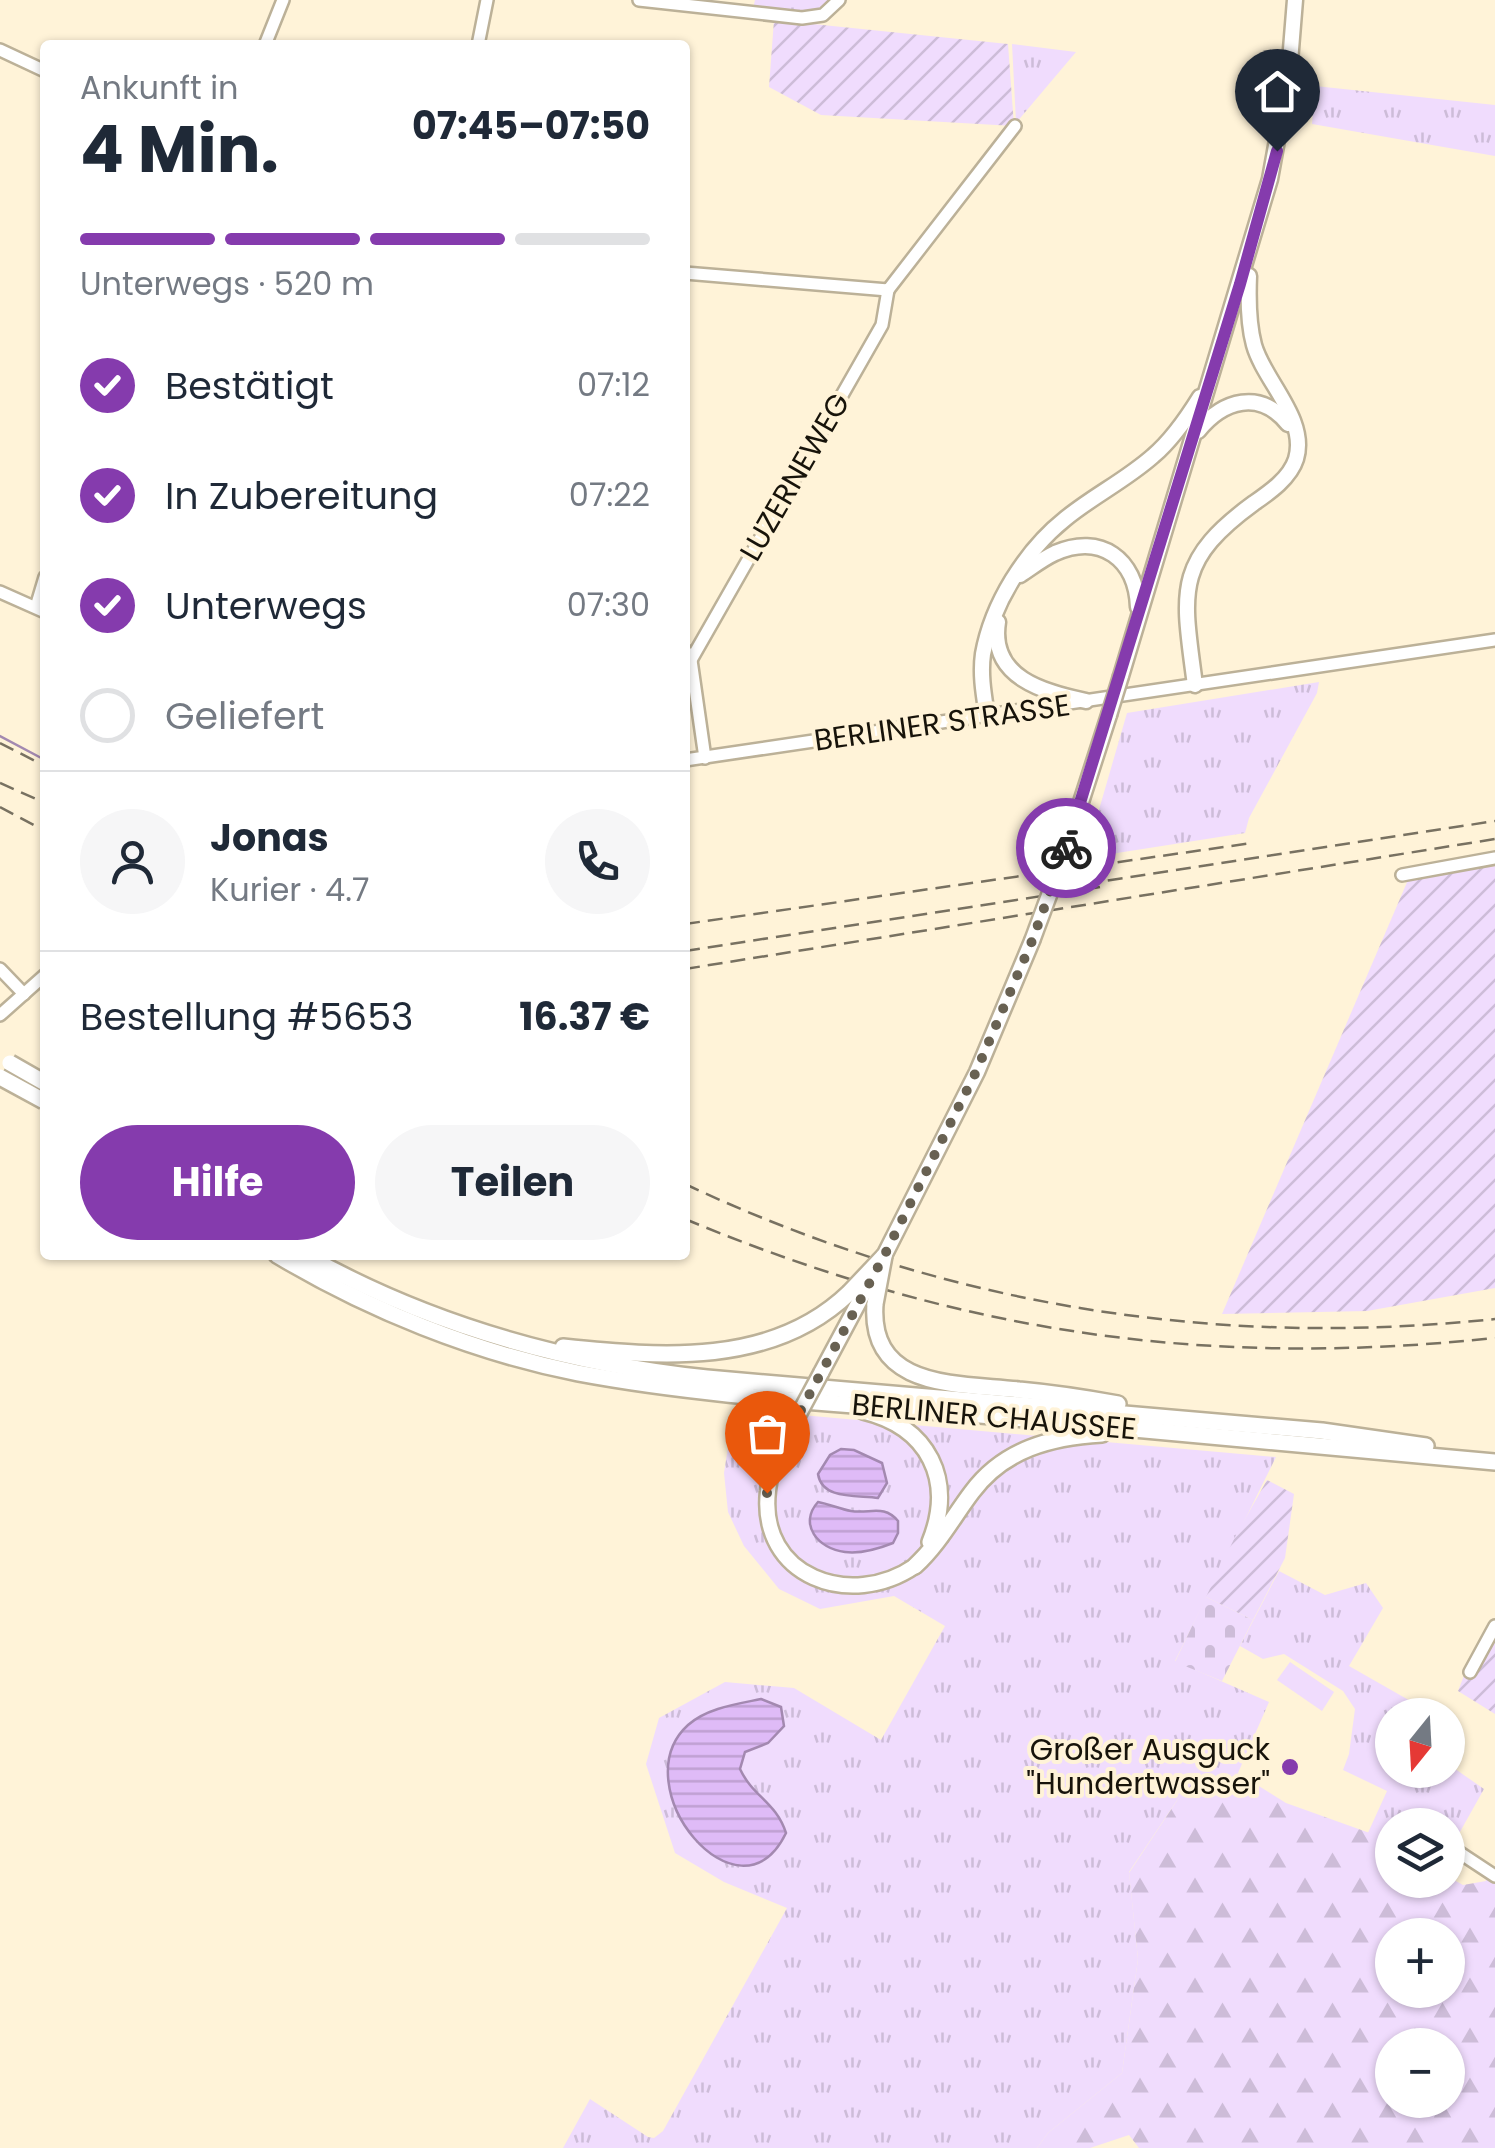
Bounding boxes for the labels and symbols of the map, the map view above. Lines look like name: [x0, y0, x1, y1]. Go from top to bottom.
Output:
pin: [1235, 49, 1320, 152]
street label: LUZERNEWEG: [729, 385, 860, 569]
street label: BERLINER STRASSE: [811, 683, 1073, 762]
courier: [1016, 798, 1116, 898]
street label: BERLINER CHAUSSEE: [850, 1383, 1138, 1450]
pin: [725, 1391, 810, 1494]
north arrow: [1375, 1698, 1465, 1788]
place label: Großer Ausguck "Hundertwasser": [1026, 1728, 1271, 1805]
marker: Großer Ausguck "Hundertwasser": [1279, 1756, 1301, 1778]

